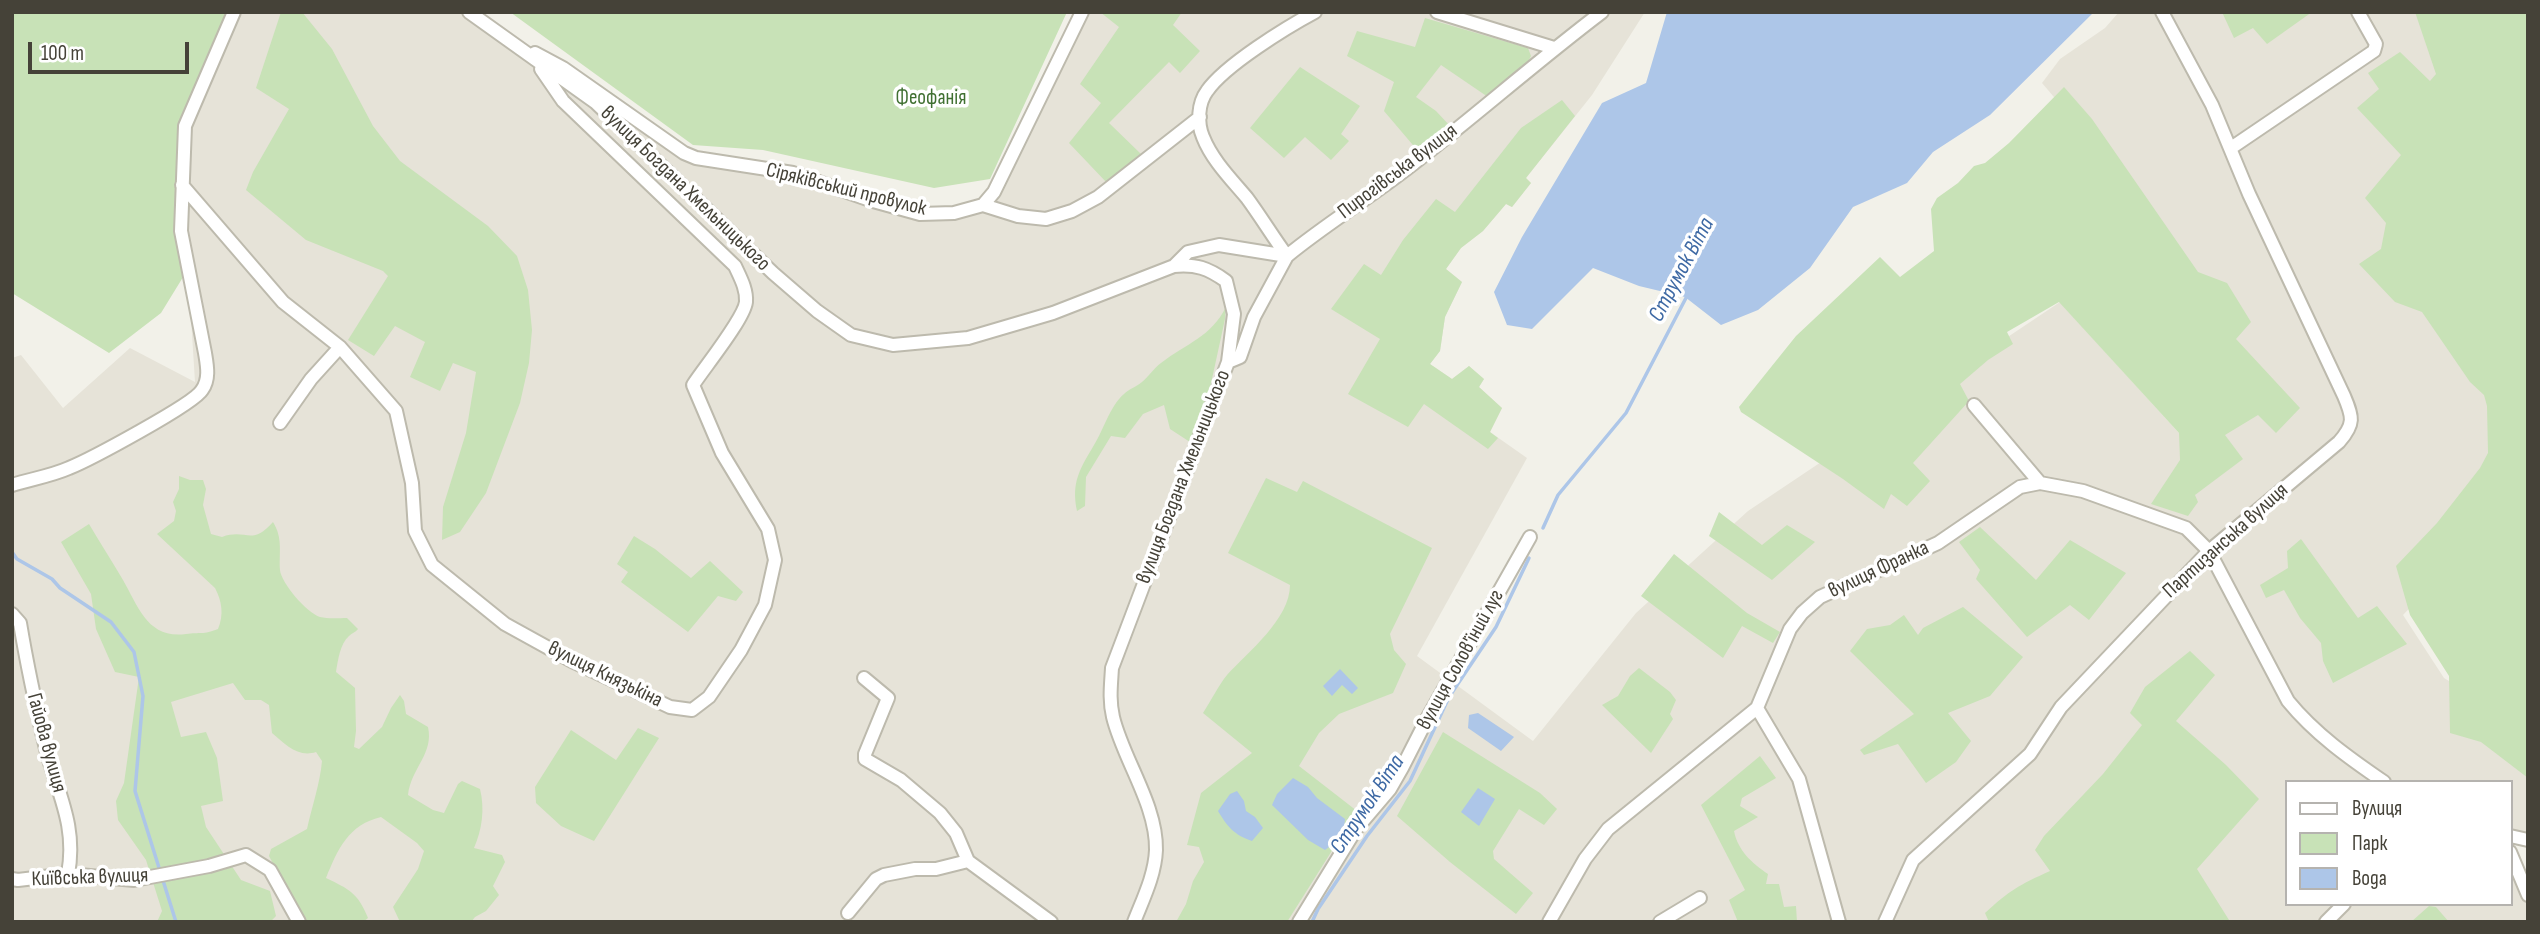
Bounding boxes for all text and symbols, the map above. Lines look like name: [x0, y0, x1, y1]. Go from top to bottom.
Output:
scale bar: [32, 28, 192, 72]
text: 100 m: [41, 41, 84, 66]
park label: Феофанія: [896, 86, 966, 112]
street label: вулиця Богдана Хмельницького: [595, 101, 775, 277]
street label: Пирогівська вулиця: [1333, 119, 1463, 225]
street label: Сіряківський провулок: [763, 158, 929, 222]
water label: Струмок Віта: [1643, 213, 1721, 327]
street label: вулиця Богдана Хмельницького: [1132, 367, 1236, 587]
street label: Партизанська вулиця: [2158, 478, 2294, 604]
street label: вулиця Франка: [1825, 536, 1933, 604]
street label: вулиця Солов'їний луг: [1412, 585, 1510, 735]
street label: вулиця Князькіна: [544, 636, 666, 714]
street label: Гайова вулиця: [21, 691, 71, 795]
water label: Струмок Віта: [1325, 750, 1411, 860]
legend: [2284, 780, 2512, 906]
text: Вулиця: [2352, 796, 2402, 821]
text: Парк: [2352, 831, 2387, 856]
street label: Київська вулиця: [31, 863, 149, 893]
text: Вода: [2352, 866, 2387, 891]

